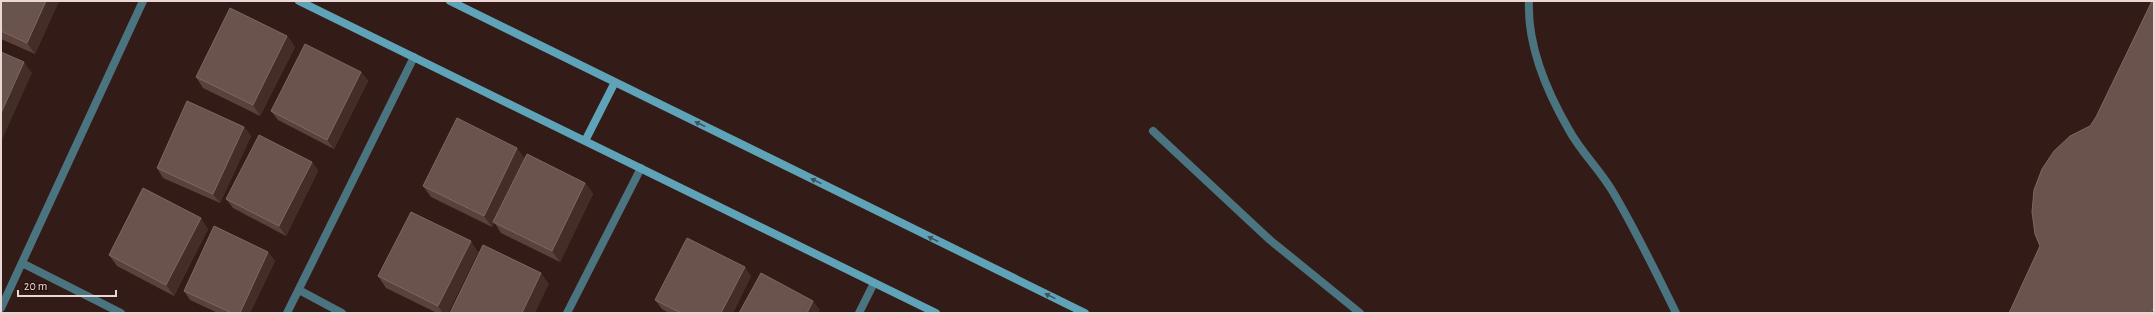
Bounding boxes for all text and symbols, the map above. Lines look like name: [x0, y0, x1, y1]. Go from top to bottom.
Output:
one-way arrow: [694, 121, 705, 127]
one-way arrow: [811, 178, 822, 184]
one-way arrow: [927, 235, 939, 242]
scale bar: [18, 272, 116, 298]
text: 20 m: [24, 280, 47, 292]
one-way arrow: [1044, 293, 1055, 299]

